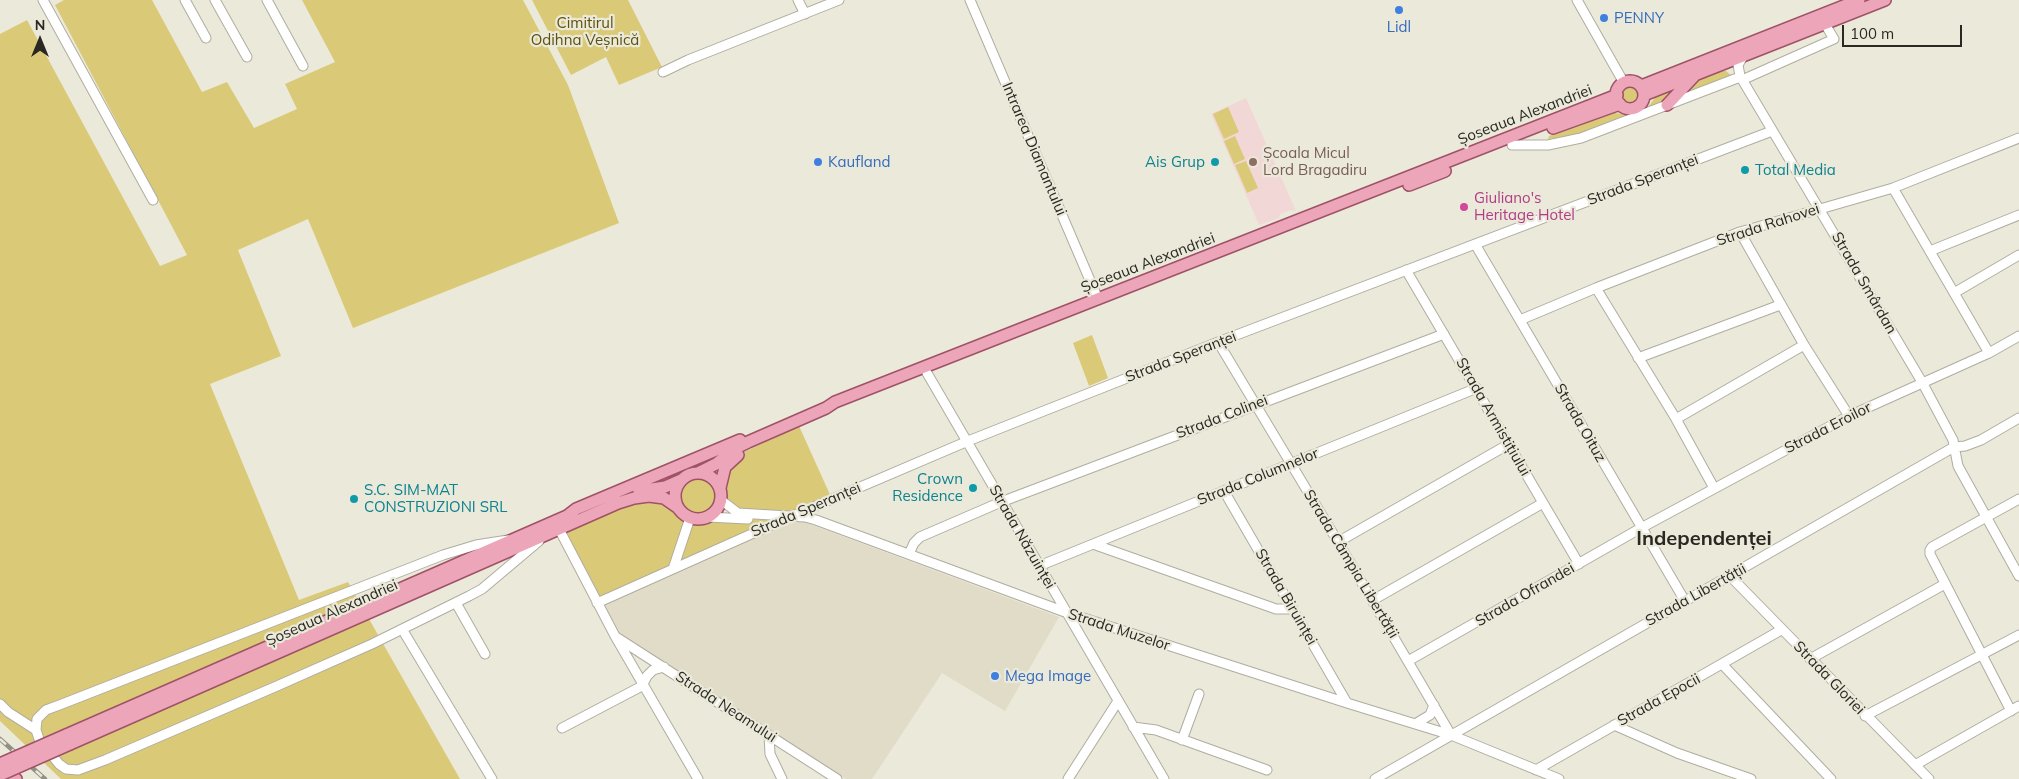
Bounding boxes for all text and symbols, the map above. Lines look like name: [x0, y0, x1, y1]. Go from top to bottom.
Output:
marker: Lidl: [1393, 4, 1405, 16]
place label: PENNY: [1614, 9, 1664, 27]
marker: PENNY: [1598, 12, 1610, 24]
park label: Cimitirul Odihna Veșnică: [531, 14, 639, 49]
north arrow: [15, 15, 65, 65]
scale bar: [1844, 15, 1964, 47]
text: N: [35, 16, 45, 34]
place label: Lidl: [1387, 18, 1411, 36]
text: 100 m: [1850, 24, 1894, 43]
street label: Intrarea Diamantului: [998, 80, 1070, 218]
street label: Șoseaua Alexandriei: [1455, 81, 1595, 149]
place label: Școala Micul Lord Bragadiru: [1263, 144, 1367, 179]
street label: Strada Speranței: [1585, 151, 1701, 209]
place label: Kaufland: [828, 153, 891, 171]
place label: Ais Grup: [1145, 153, 1205, 171]
marker: Kaufland: [812, 156, 824, 168]
marker: Ais Grup: [1209, 156, 1221, 168]
marker: Școala Micul Lord Bragadiru: [1247, 156, 1259, 168]
place label: Total Media: [1755, 161, 1836, 179]
marker: Total Media: [1739, 164, 1751, 176]
place label: Giuliano's Heritage Hotel: [1474, 189, 1575, 224]
street label: Strada Rahovei: [1714, 200, 1822, 250]
marker: Giuliano's Heritage Hotel: [1458, 201, 1470, 213]
street label: Șoseaua Alexandriei: [1078, 229, 1218, 297]
street label: Strada Smârdan: [1828, 229, 1900, 337]
street label: Strada Speranței: [1123, 328, 1239, 386]
street label: Strada Armistițiului: [1452, 355, 1534, 479]
street label: Strada Oituz: [1550, 381, 1610, 465]
street label: Strada Colinei: [1174, 391, 1270, 443]
street label: Strada Eroilor: [1782, 398, 1874, 458]
street label: Strada Columnelor: [1195, 444, 1321, 510]
place label: Crown Residence: [892, 470, 963, 505]
street label: Strada Speranței: [748, 479, 864, 541]
place label: S.C. SIM-MAT CONSTRUZIONI SRL: [364, 481, 508, 516]
marker: Crown Residence: [967, 482, 979, 494]
street label: Strada Năzuinței: [985, 482, 1059, 592]
street label: Strada Câmpia Libertății: [1299, 486, 1403, 642]
marker: S.C. SIM-MAT CONSTRUZIONI SRL: [348, 493, 360, 505]
district label: Independenței: [1636, 527, 1772, 551]
street label: Strada Biruinței: [1251, 546, 1321, 648]
street label: Strada Ofrandei: [1472, 559, 1578, 631]
street label: Strada Libertății: [1643, 560, 1749, 630]
street label: Șoseaua Alexandriei: [263, 576, 401, 650]
street label: Strada Muzelor: [1066, 605, 1172, 655]
street label: Strada Gloriei: [1790, 638, 1868, 718]
place label: Mega Image: [1005, 667, 1091, 685]
street label: Strada Neamului: [672, 668, 780, 746]
marker: Mega Image: [989, 670, 1001, 682]
street label: Strada Epocii: [1614, 670, 1704, 730]

